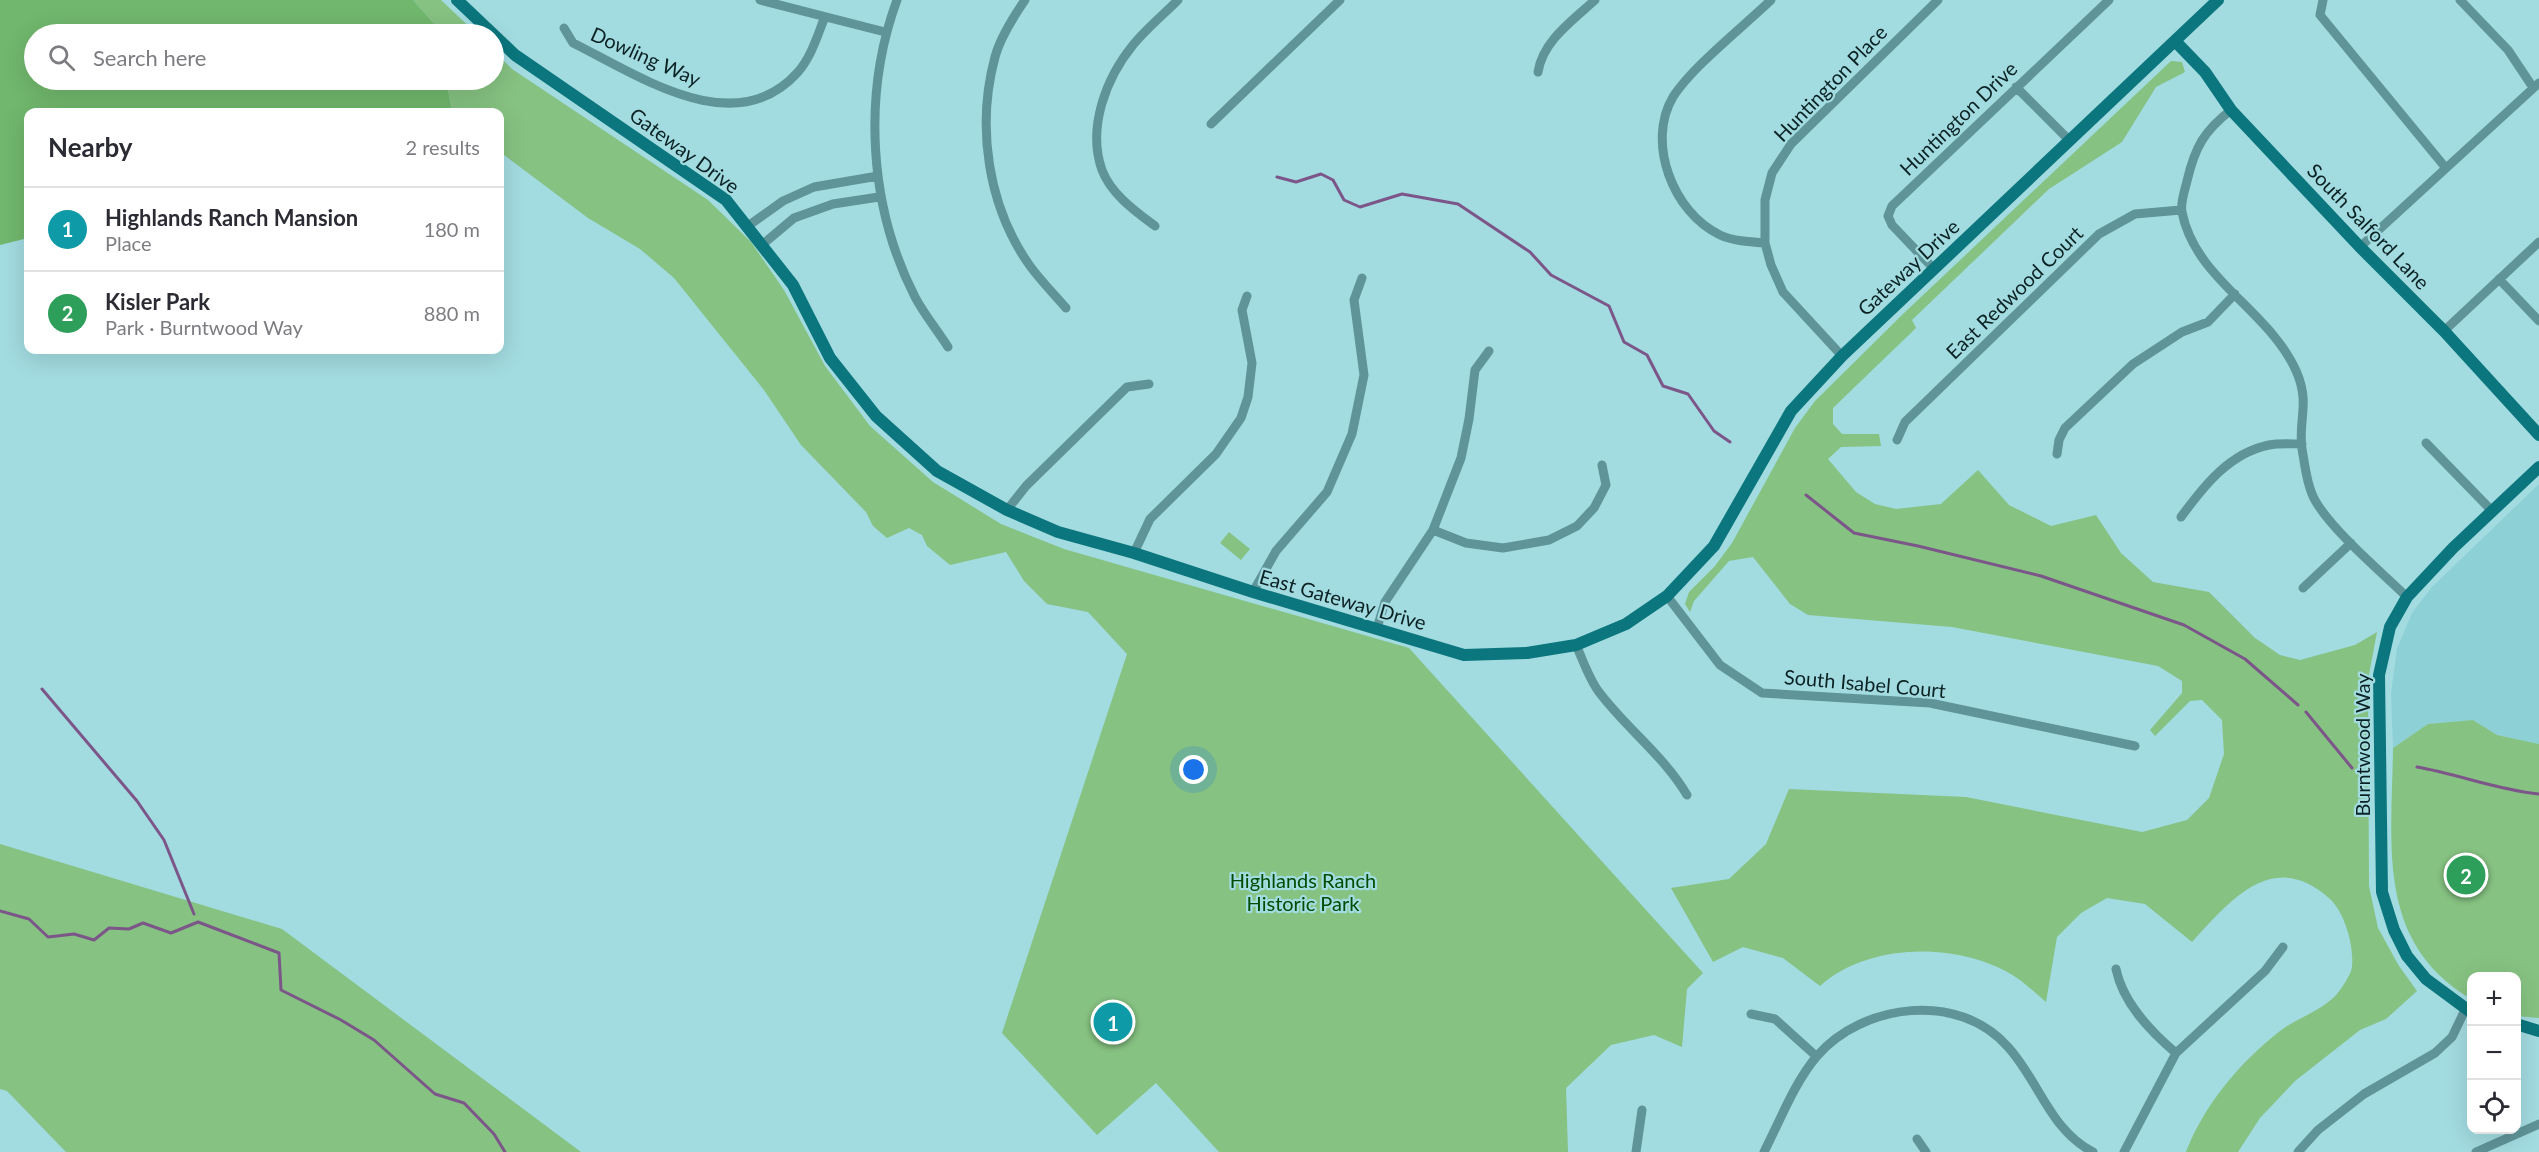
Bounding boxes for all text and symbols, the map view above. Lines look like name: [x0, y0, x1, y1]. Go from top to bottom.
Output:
street label: Huntington Place: [1768, 20, 1892, 146]
street label: Dowling Way: [587, 21, 705, 91]
search box: [24, 24, 504, 90]
icon: search: [45, 41, 78, 74]
text: Search here: [93, 44, 206, 71]
street label: Huntington Drive: [1894, 56, 2022, 180]
street label: Gateway Drive: [625, 102, 745, 198]
text: Nearby: [48, 131, 133, 163]
text: 2 results: [405, 135, 480, 159]
street label: South Salford Lane: [2303, 158, 2435, 294]
text: Highlands Ranch Mansion: [105, 204, 358, 231]
street label: Gateway Drive: [1852, 214, 1964, 320]
text: 1: [62, 217, 73, 241]
text: 180 m: [424, 217, 480, 241]
street label: East Redwood Court: [1941, 221, 2087, 363]
text: Place: [105, 231, 152, 255]
text: Kisler Park: [105, 288, 210, 315]
text: 2: [62, 301, 73, 325]
text: 880 m: [424, 301, 480, 325]
text: Park · Burntwood Way: [105, 315, 303, 339]
street label: East Gateway Drive: [1257, 564, 1429, 634]
street label: South Isabel Court: [1783, 664, 1947, 702]
street label: Burntwood Way: [2350, 673, 2374, 817]
your location: [1179, 755, 1208, 784]
pin: 2: [2446, 852, 2486, 898]
park label: Highlands Ranch Historic Park: [1230, 868, 1376, 915]
map controls: [2467, 972, 2521, 1134]
button: +: [2467, 972, 2521, 1026]
pin: 1: [1094, 1000, 1132, 1044]
button: −: [2467, 1026, 2521, 1080]
button: locate: [2467, 1080, 2521, 1134]

